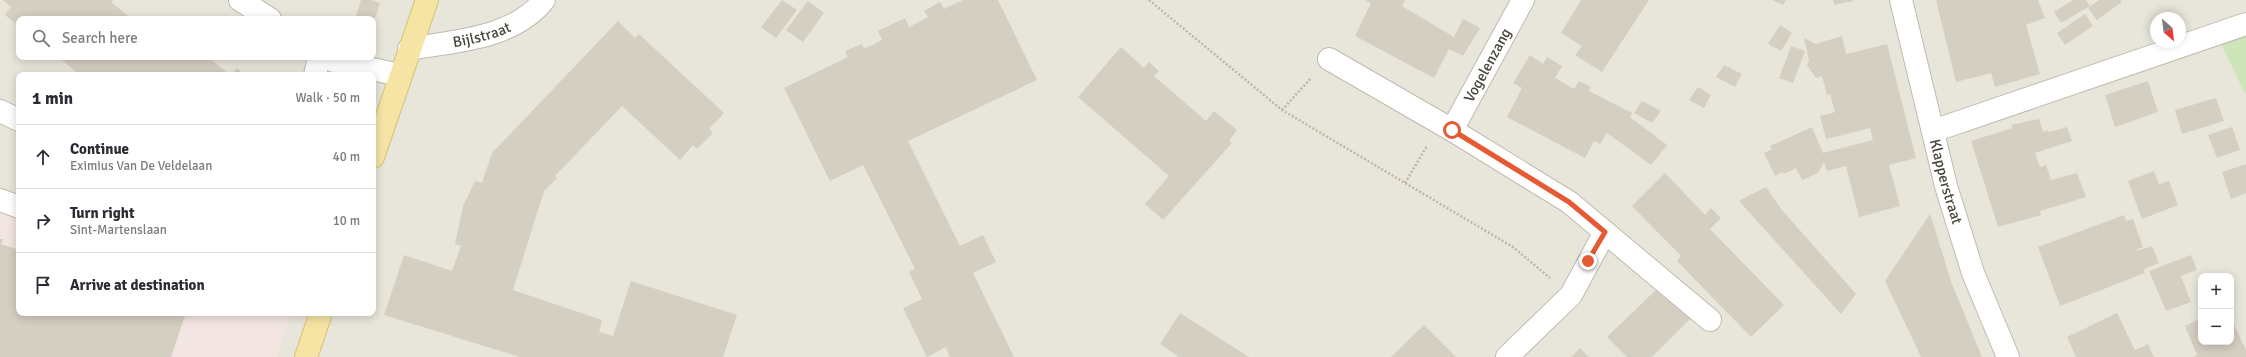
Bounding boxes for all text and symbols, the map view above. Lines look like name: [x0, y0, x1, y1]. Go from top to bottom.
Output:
north arrow: [2150, 12, 2186, 48]
search box: [16, 16, 376, 60]
street label: Bijlstraat: [451, 18, 513, 51]
street label: Vogelenzang: [1460, 25, 1515, 105]
icon: search: [30, 27, 52, 49]
text: Search here: [62, 29, 138, 47]
text: 1 min: [32, 88, 73, 109]
text: Walk · 50 m: [296, 90, 360, 106]
route start: [1443, 121, 1461, 139]
street label: Klapperstraat: [1926, 137, 1966, 226]
text: Continue: [70, 140, 129, 158]
icon: ahead: [32, 146, 54, 168]
text: 40 m: [333, 149, 360, 165]
text: Eximius Van De Veldelaan: [70, 158, 212, 174]
text: Turn right: [70, 204, 135, 222]
icon: right: [32, 210, 54, 232]
text: 10 m: [333, 213, 360, 229]
text: Sint-Martenslaan: [70, 222, 167, 238]
route end: [1579, 252, 1597, 270]
map controls: [2198, 273, 2234, 345]
button: +: [2198, 273, 2234, 309]
icon: arrive: [32, 274, 54, 296]
text: Arrive at destination: [70, 276, 205, 294]
button: −: [2198, 309, 2234, 345]

